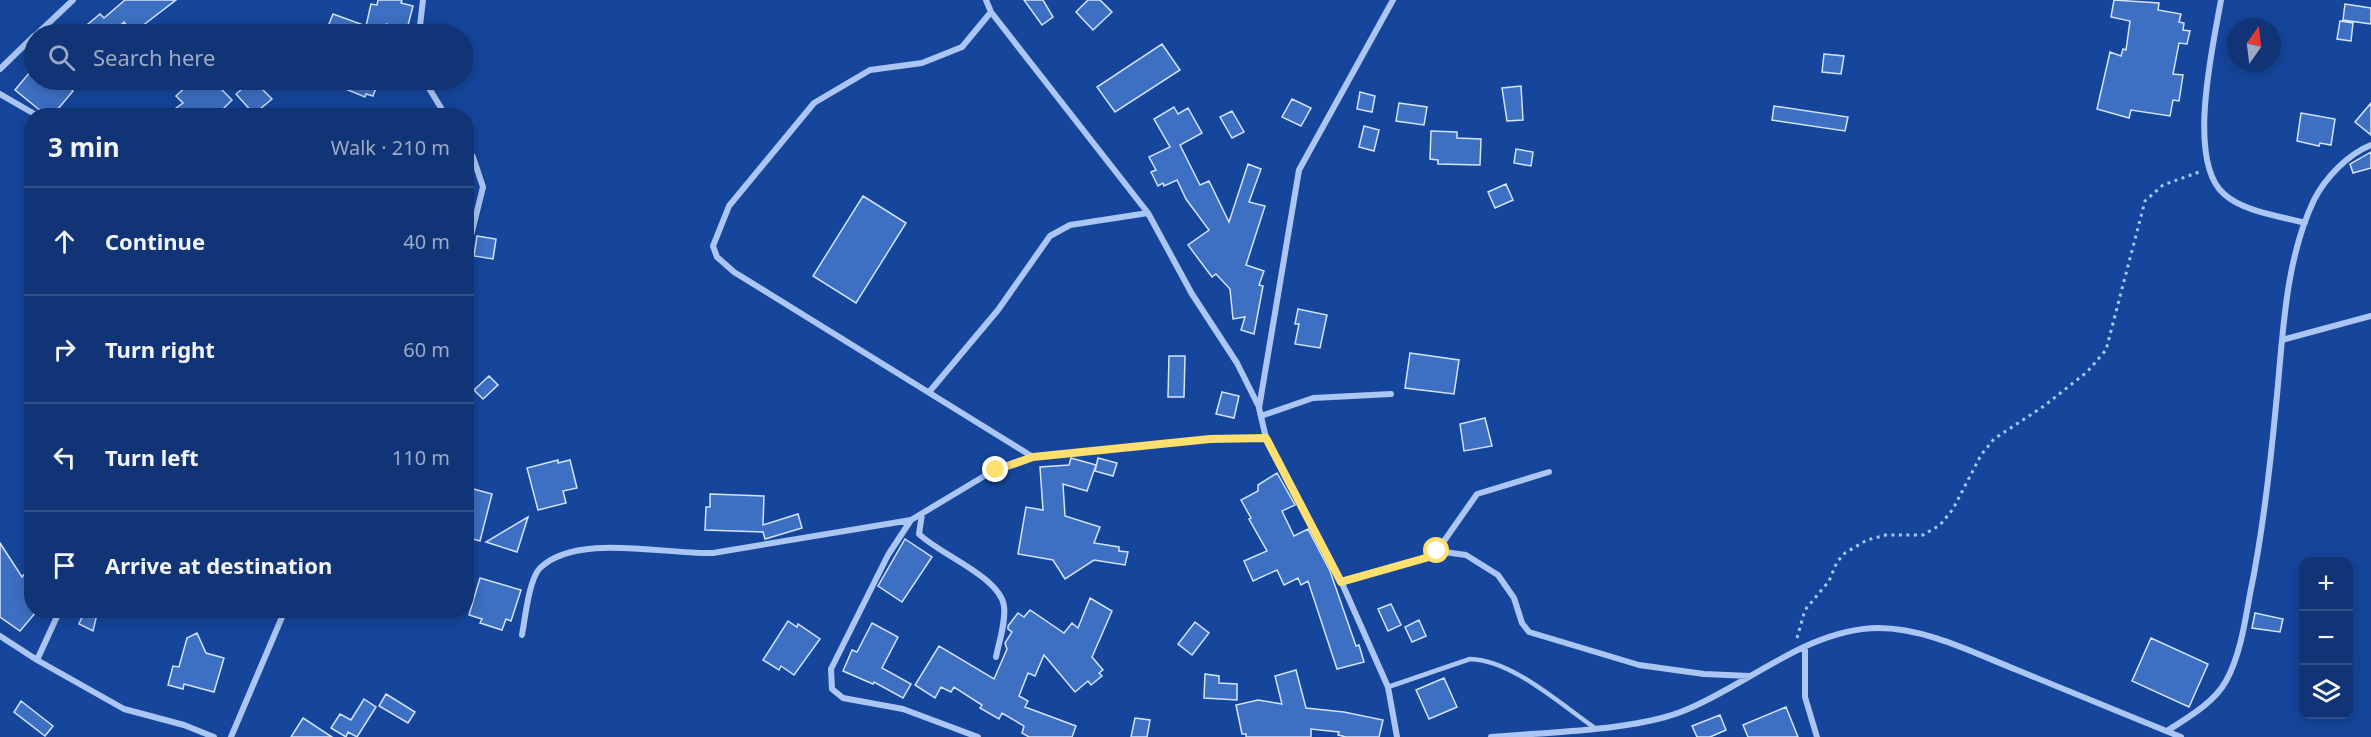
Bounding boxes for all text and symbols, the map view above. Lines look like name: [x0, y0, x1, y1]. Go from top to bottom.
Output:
north arrow: [2227, 18, 2281, 72]
search box: [24, 24, 474, 90]
icon: search: [45, 41, 78, 74]
text: Search here: [93, 42, 215, 72]
text: 3 min: [48, 129, 120, 165]
text: Walk · 210 m: [331, 134, 450, 161]
icon: ahead: [48, 225, 81, 258]
text: Continue: [105, 226, 205, 256]
text: 40 m: [403, 228, 450, 255]
icon: right: [48, 333, 81, 366]
text: Turn right: [105, 334, 215, 364]
text: 60 m: [403, 336, 450, 363]
icon: left: [48, 441, 81, 474]
text: Turn left: [105, 442, 199, 472]
text: 110 m: [392, 444, 450, 471]
route end: [982, 456, 1008, 482]
route start: [1423, 537, 1449, 563]
icon: arrive: [48, 549, 81, 582]
text: Arrive at destination: [105, 550, 332, 580]
map controls: [2299, 557, 2353, 719]
button: +: [2299, 557, 2353, 611]
button: −: [2299, 611, 2353, 665]
button: layers: [2299, 665, 2353, 719]

